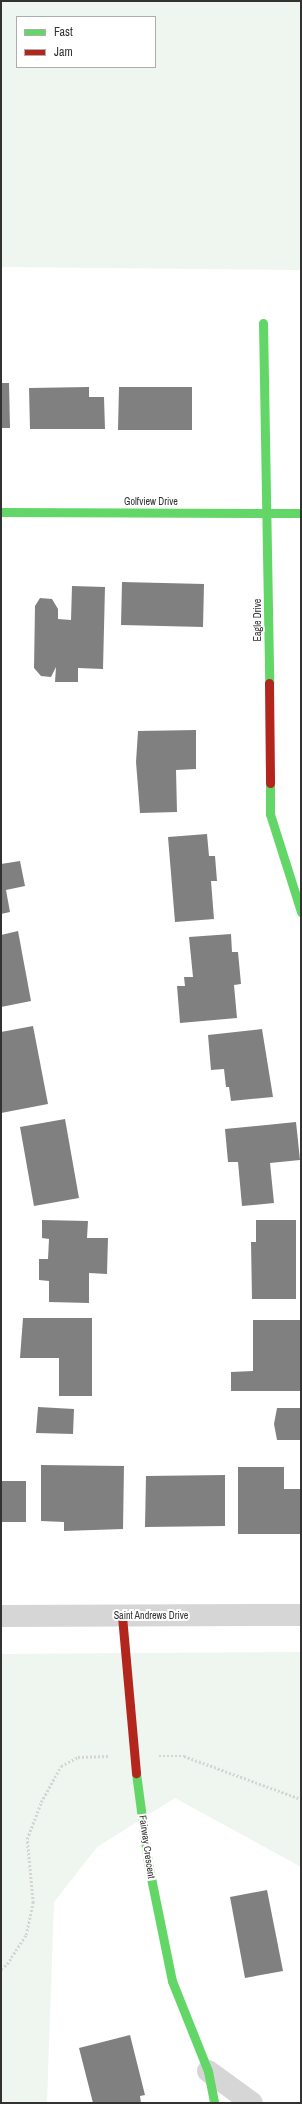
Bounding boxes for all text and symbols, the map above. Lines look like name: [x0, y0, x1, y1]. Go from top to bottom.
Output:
legend: [16, 16, 156, 68]
text: Fast: [54, 24, 73, 40]
text: Jam: [54, 44, 73, 60]
street label: Golfview Drive: [124, 496, 178, 508]
street label: Eagle Drive: [252, 599, 264, 641]
street label: Saint Andrews Drive: [113, 1610, 189, 1622]
street label: Fairway Crescent: [137, 1815, 157, 1879]

